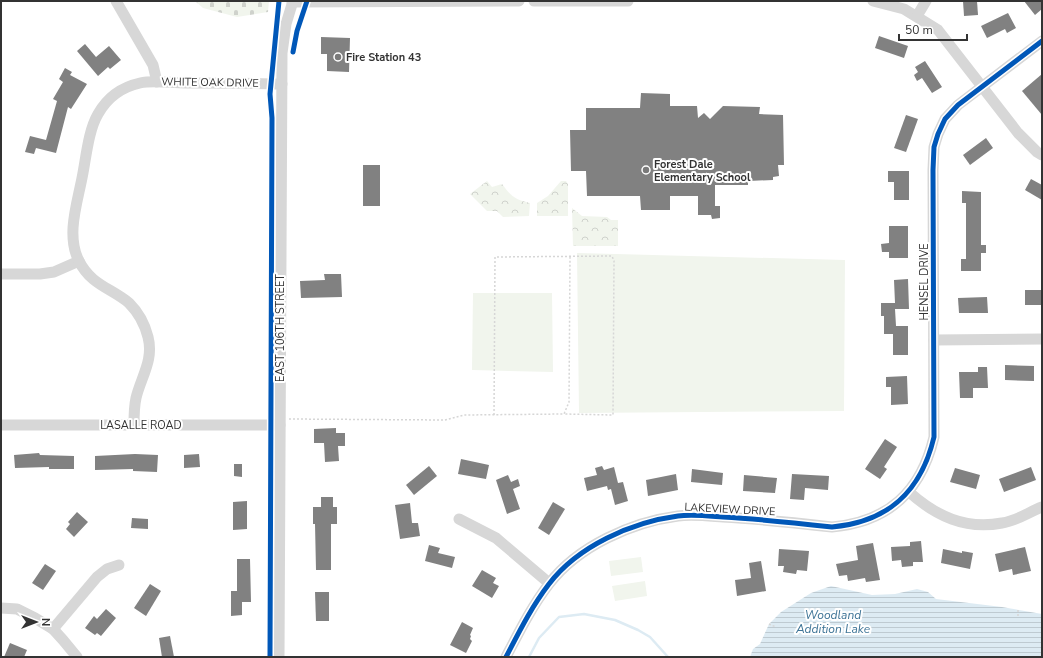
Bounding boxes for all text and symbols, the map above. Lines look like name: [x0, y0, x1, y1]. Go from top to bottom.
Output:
scale bar: [899, 16, 967, 42]
text: 50 m: [905, 22, 933, 38]
place label: Fire Station 43: [346, 50, 421, 65]
marker: Fire Station 43: [333, 52, 343, 62]
street label: WHITE OAK DRIVE: [161, 74, 259, 91]
place label: Forest Dale Elementary School: [654, 157, 751, 185]
marker: Forest Dale Elementary School: [641, 165, 651, 175]
street label: HENSEL DRIVE: [917, 243, 932, 321]
street label: EAST 106TH STREET: [273, 274, 288, 382]
street label: LASALLE ROAD: [100, 418, 182, 433]
street label: LAKEVIEW DRIVE: [684, 500, 776, 519]
north arrow: [16, 602, 56, 642]
water label: Woodland Addition Lake: [795, 607, 871, 637]
text: N: [38, 618, 53, 626]

